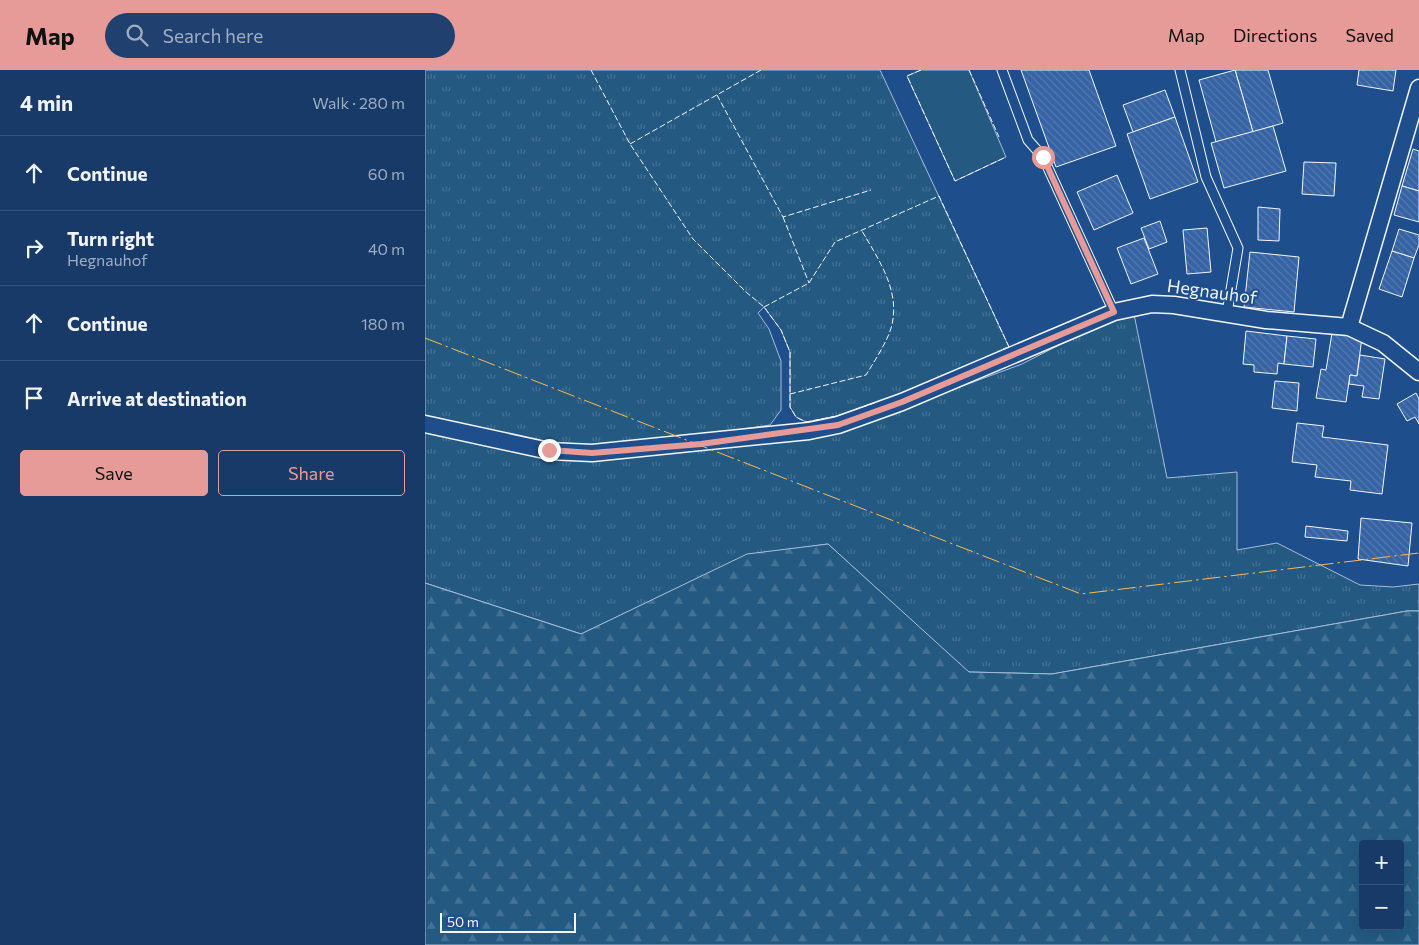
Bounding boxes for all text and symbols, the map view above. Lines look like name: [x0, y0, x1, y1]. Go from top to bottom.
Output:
search box: [105, 13, 455, 58]
text: Map: [25, 21, 75, 50]
icon: search: [123, 21, 151, 49]
text: Search here: [163, 24, 263, 47]
text: Map: [1168, 24, 1205, 46]
text: Directions: [1233, 24, 1317, 46]
text: Saved: [1345, 24, 1394, 46]
text: 4 min: [20, 90, 73, 115]
text: Walk · 280 m: [313, 93, 405, 112]
route start: [1032, 146, 1055, 169]
icon: ahead: [20, 159, 48, 187]
text: Continue: [67, 162, 147, 185]
text: 60 m: [368, 164, 405, 183]
text: Turn right: [67, 227, 154, 250]
icon: right: [20, 234, 48, 262]
text: 40 m: [368, 239, 405, 258]
text: Hegnauhof: [67, 250, 148, 269]
street label: Hegnauhof: [1166, 274, 1259, 308]
icon: ahead: [20, 309, 48, 337]
text: Continue: [67, 312, 147, 335]
text: 180 m: [361, 314, 405, 333]
icon: arrive: [20, 384, 48, 412]
text: Arrive at destination: [67, 387, 247, 410]
route end: [538, 439, 561, 462]
button: Save: [20, 450, 208, 496]
button: Share: [218, 450, 405, 496]
map controls: [1359, 840, 1404, 930]
button: +: [1359, 840, 1404, 885]
button: −: [1359, 885, 1404, 930]
scale bar: [440, 910, 576, 933]
text: 50 m: [447, 913, 479, 930]

